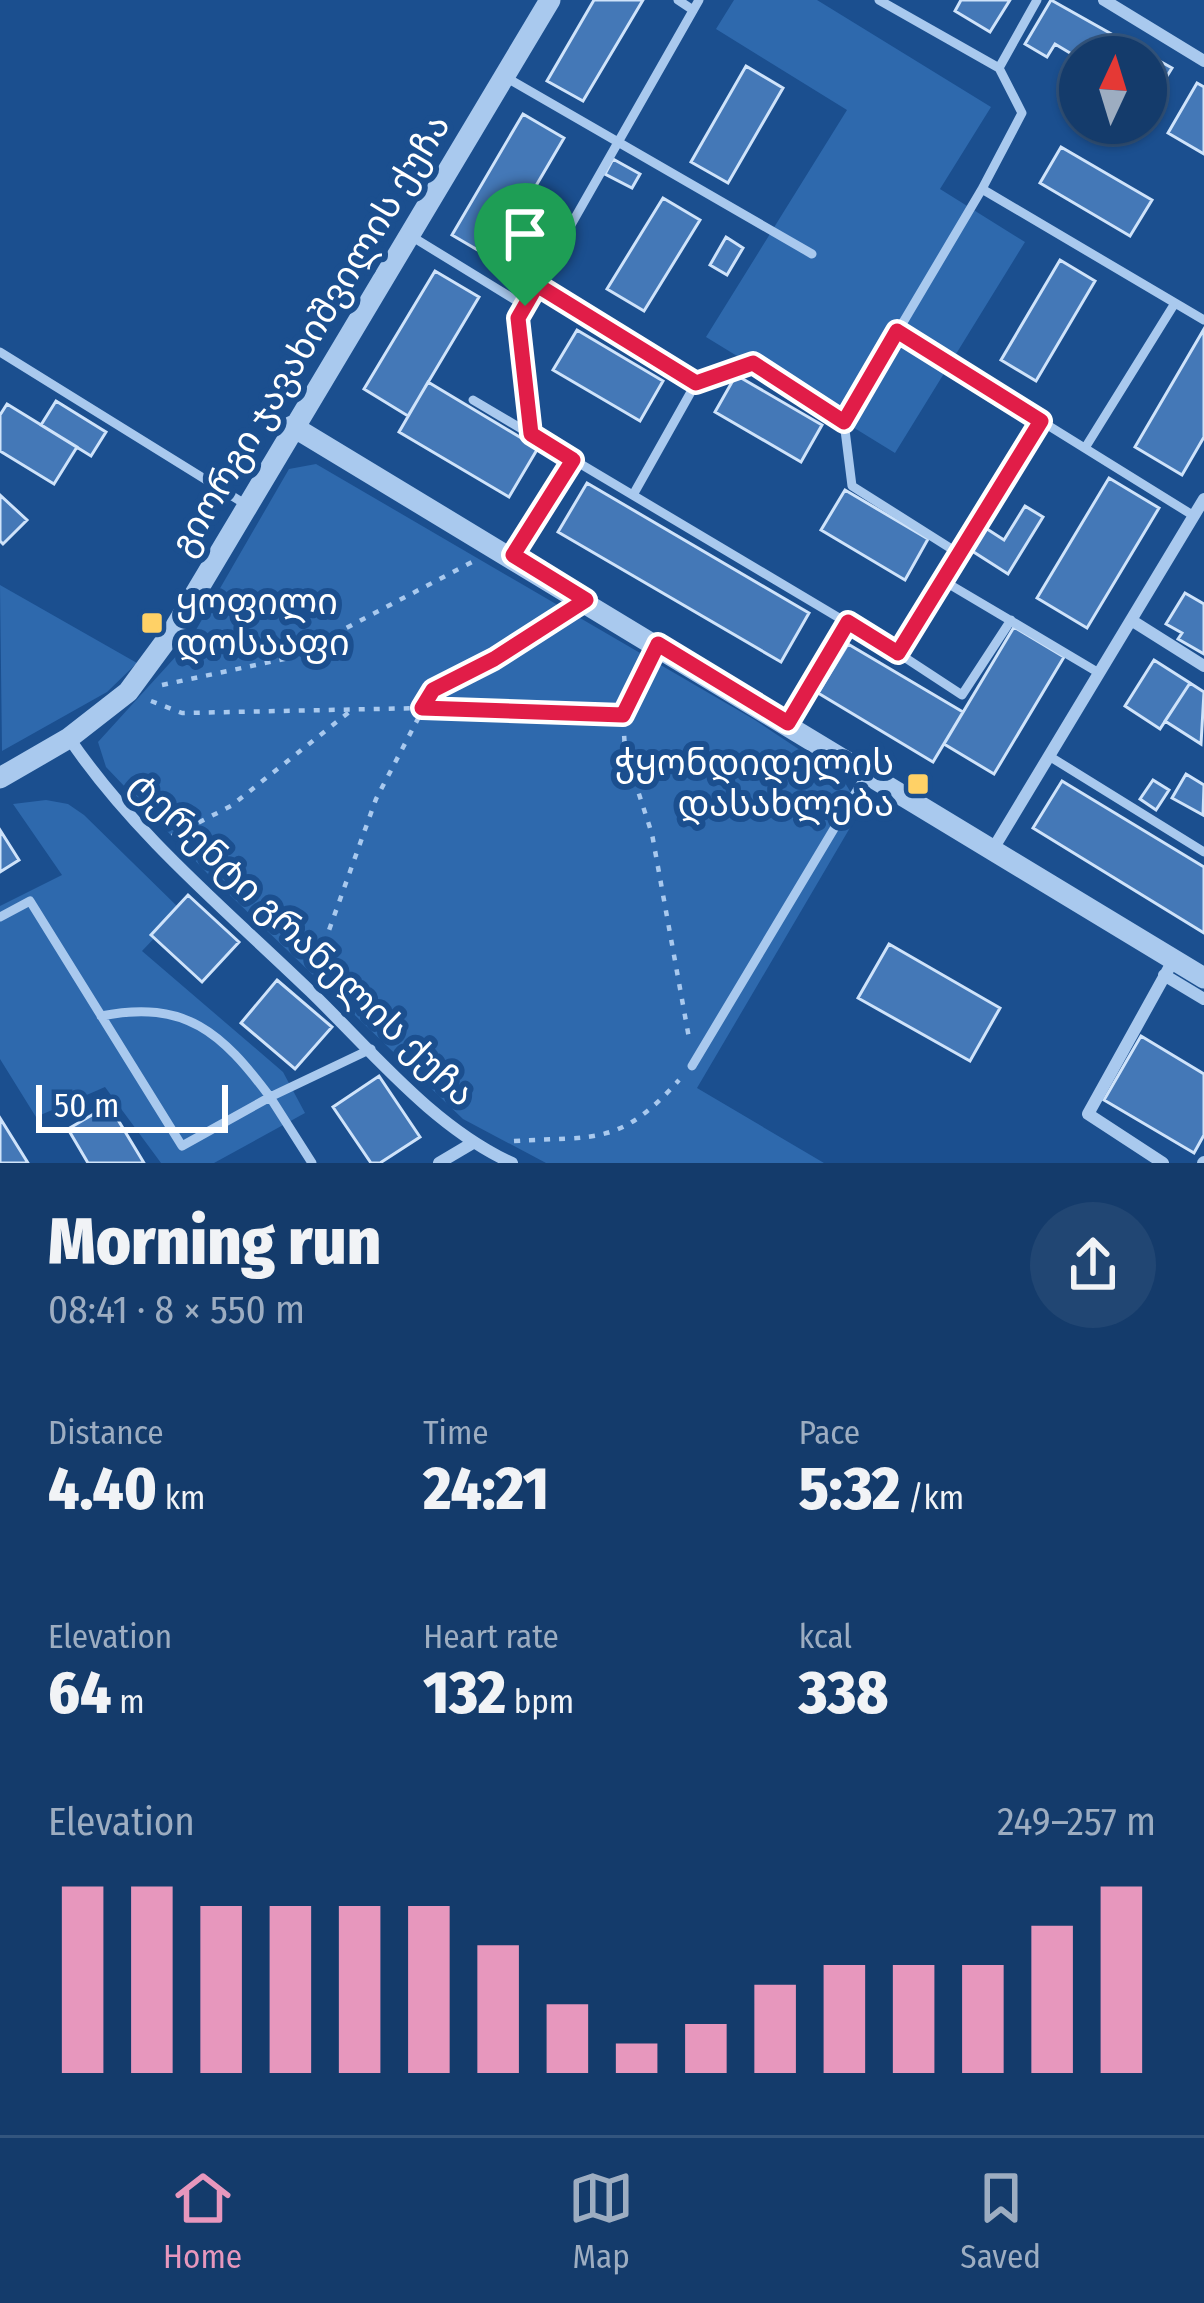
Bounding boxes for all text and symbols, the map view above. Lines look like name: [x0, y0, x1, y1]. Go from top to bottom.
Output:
north arrow: [1059, 36, 1167, 144]
map controls: [1059, 36, 1167, 144]
street label: გიორგი ჯავახიშვილის ქუჩა: [161, 106, 459, 564]
pin: [474, 183, 576, 306]
icon: arrive: [492, 201, 558, 267]
place label: ყოფილი დოსააფი: [176, 580, 350, 665]
marker: ყოფილი დოსააფი: [139, 610, 165, 636]
place label: ჭყონდიდელის დასახლება: [614, 741, 894, 826]
street label: ტერენტი გრანელის ქუჩა: [120, 762, 484, 1116]
marker: ჭყონდიდელის დასახლება: [905, 771, 931, 797]
scale bar: [36, 1079, 228, 1132]
text: 50 m: [54, 1086, 119, 1126]
text: Morning run: [48, 1202, 381, 1281]
button: share: [1030, 1202, 1156, 1328]
text: 08:41 · 8 × 550 m: [48, 1287, 305, 1333]
text: Distance: [48, 1413, 164, 1453]
text: Time: [423, 1413, 489, 1453]
text: Pace: [799, 1413, 860, 1453]
text: 4.40: [48, 1453, 157, 1525]
text: 24:21: [423, 1453, 549, 1525]
text: 5:32: [799, 1453, 900, 1525]
text: km: [157, 1478, 205, 1518]
text: /km: [900, 1478, 964, 1518]
text: Elevation: [48, 1617, 172, 1657]
text: Heart rate: [423, 1617, 559, 1657]
text: kcal: [799, 1617, 852, 1657]
text: 64: [48, 1657, 111, 1729]
text: 132: [423, 1657, 506, 1729]
text: 338: [799, 1657, 888, 1729]
text: m: [111, 1682, 145, 1722]
text: bpm: [506, 1682, 574, 1722]
text: Elevation: [48, 1799, 195, 1845]
text: 249–257 m: [997, 1799, 1156, 1845]
tab: Home: [163, 2165, 242, 2277]
tab: Map: [568, 2165, 634, 2277]
tab: Saved: [960, 2165, 1041, 2277]

